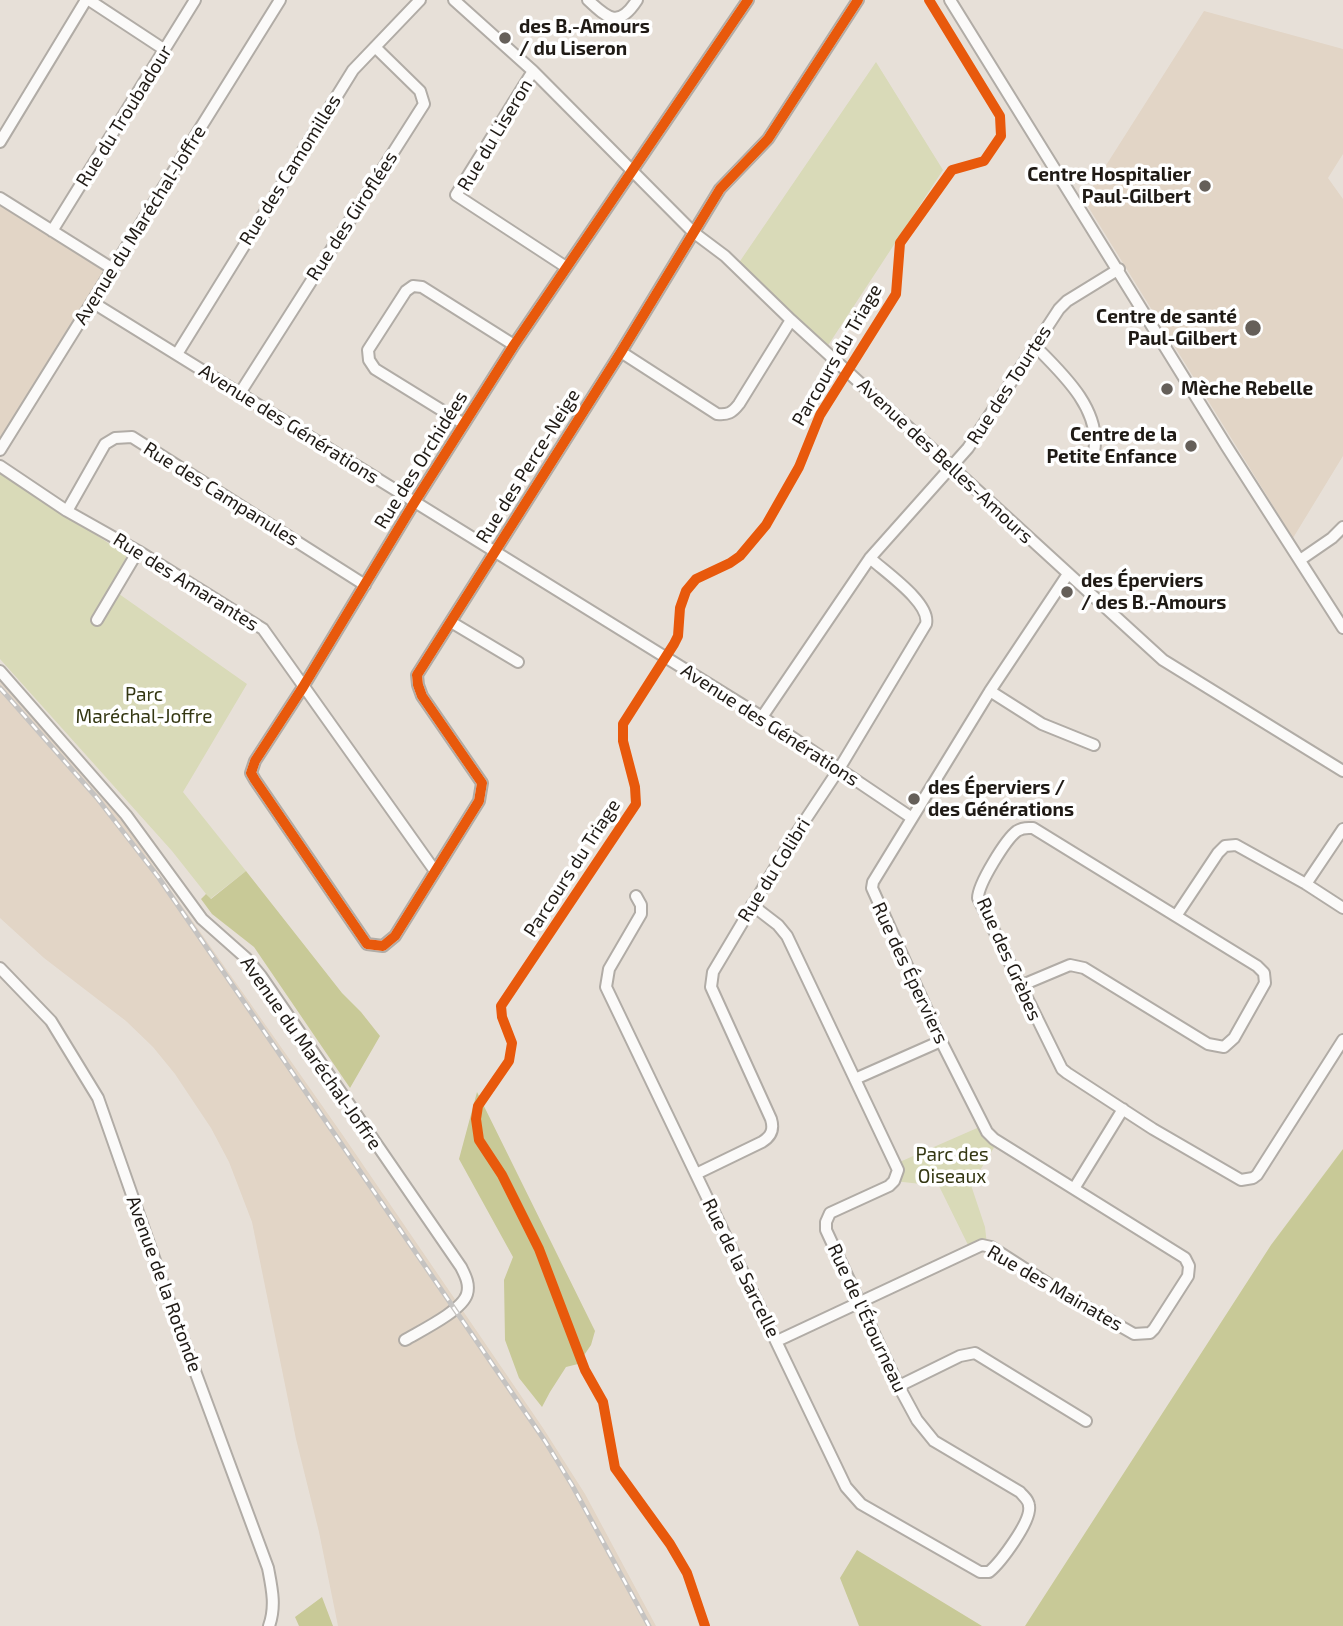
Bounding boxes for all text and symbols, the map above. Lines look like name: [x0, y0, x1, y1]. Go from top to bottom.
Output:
place label: des B.-Amours / du Liseron: [519, 16, 650, 60]
marker: des B.-Amours / du Liseron: [497, 30, 513, 46]
street label: Rue du Troubadour: [71, 41, 177, 191]
street label: Rue du Liseron: [453, 75, 537, 195]
street label: Rue des Camomilles: [234, 91, 346, 249]
street label: Avenue du Maréchal-Joffre: [69, 121, 211, 329]
street label: Rue des Giroflées: [302, 147, 402, 285]
place label: Centre Hospitalier Paul-Gilbert: [1027, 164, 1191, 208]
marker: Centre Hospitalier Paul-Gilbert: [1197, 178, 1213, 194]
street label: Parcours du Triage: [787, 280, 887, 430]
place label: Centre de santé Paul-Gilbert: [1096, 306, 1237, 350]
marker: Centre de santé Paul-Gilbert: [1243, 318, 1263, 338]
street label: Rue des Tourtes: [962, 321, 1056, 449]
street label: Avenue des Générations: [195, 359, 383, 489]
street label: Avenue des Belles-Amours: [852, 374, 1038, 548]
place label: Mèche Rebelle: [1181, 378, 1313, 400]
marker: Mèche Rebelle: [1159, 381, 1175, 397]
street label: Rue des Perce-Neige: [471, 385, 585, 547]
street label: Rue des Orchidées: [369, 387, 473, 533]
place label: Centre de la Petite Enfance: [1046, 424, 1177, 468]
street label: Rue des Campanules: [139, 437, 303, 551]
marker: Centre de la Petite Enfance: [1183, 438, 1199, 454]
street label: Rue des Amarantes: [109, 528, 263, 636]
place label: des Éperviers / des B.-Amours: [1081, 570, 1226, 614]
marker: des Éperviers / des B.-Amours: [1059, 584, 1075, 600]
street label: Avenue des Générations: [677, 659, 863, 791]
park label: Parc Maréchal-Joffre: [76, 684, 212, 728]
place label: des Éperviers / des Générations: [928, 777, 1074, 821]
marker: des Éperviers / des Générations: [906, 791, 922, 807]
street label: Parcours du Triage: [519, 795, 625, 941]
street label: Rue du Colibri: [733, 814, 815, 926]
street label: Rue des Grèbes: [972, 894, 1046, 1024]
street label: Rue des Éperviers: [867, 899, 953, 1047]
street label: Avenue du Maréchal-Joffre: [236, 952, 386, 1154]
park label: Parc des Oiseaux: [915, 1144, 989, 1188]
street label: Avenue de la Rotonde: [121, 1193, 207, 1375]
street label: Rue de la Sarcelle: [697, 1195, 785, 1341]
street label: Rue de l'Étourneau: [823, 1240, 911, 1396]
street label: Rue des Mainates: [983, 1240, 1127, 1336]

